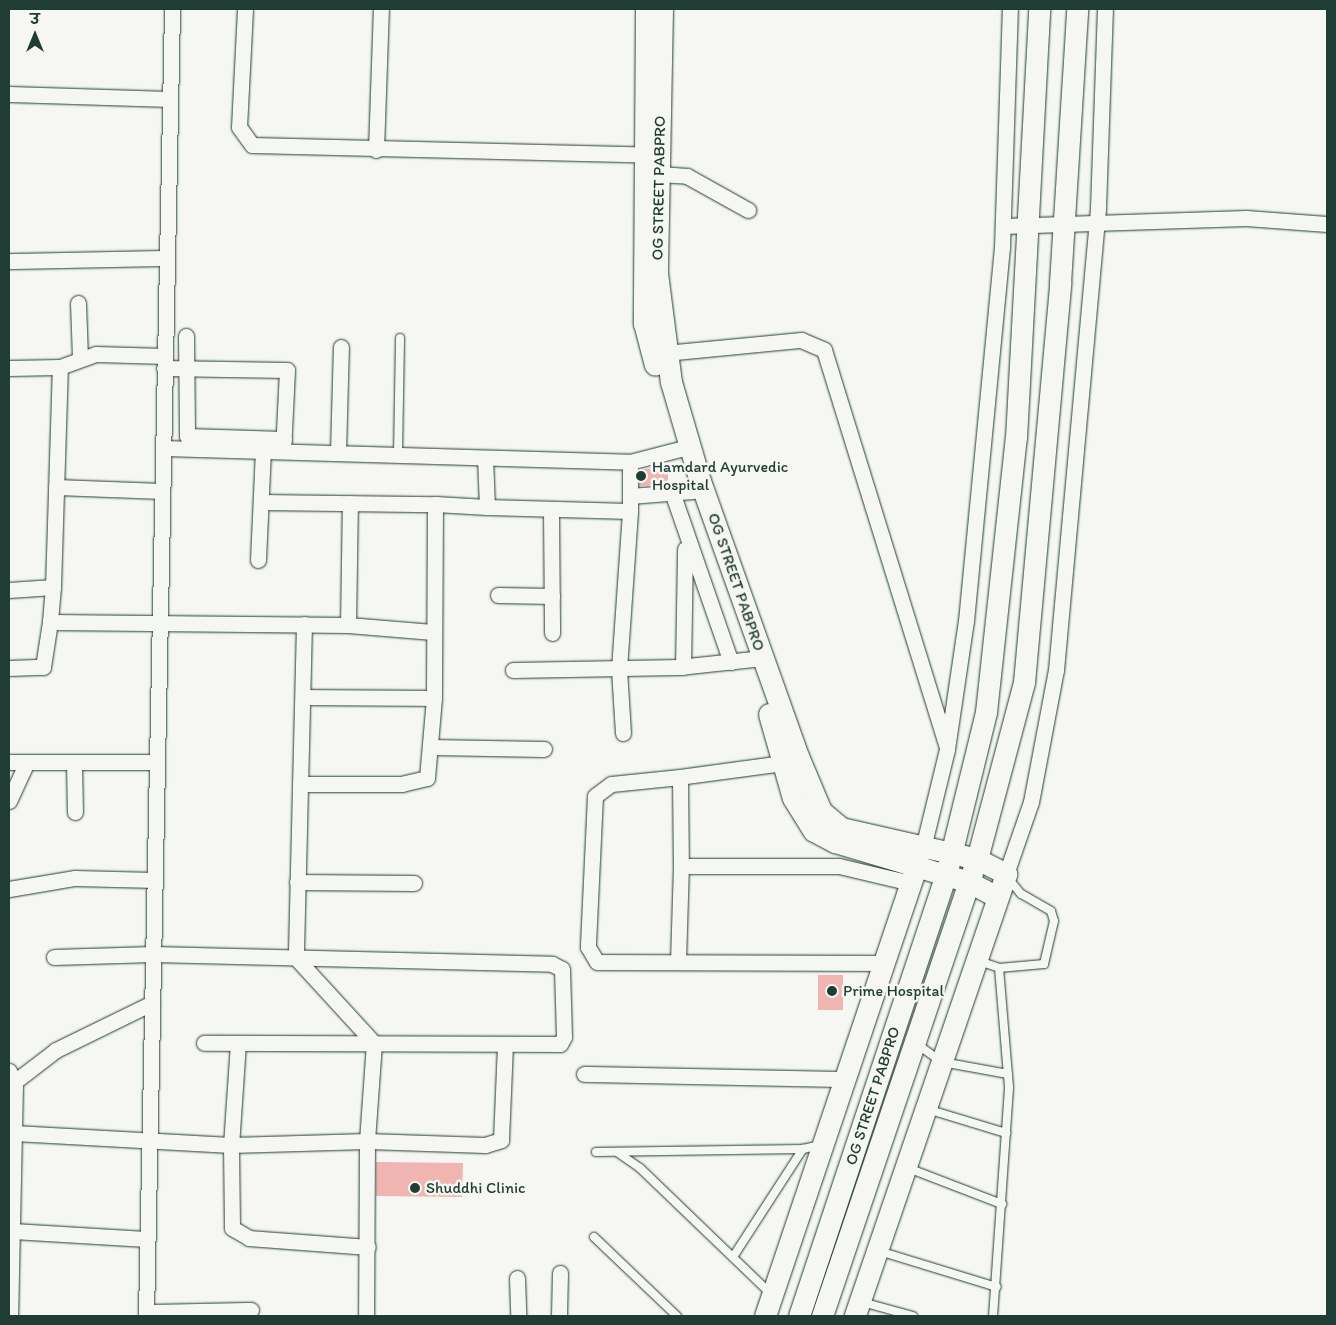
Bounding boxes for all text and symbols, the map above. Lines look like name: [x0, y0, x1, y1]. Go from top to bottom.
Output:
north arrow: [10, 10, 60, 60]
text: उ: [30, 11, 40, 28]
street label: OG STREET PABPRO: [648, 116, 670, 260]
place label: Hamdard Ayurvedic Hospital: [652, 457, 788, 495]
marker: Hamdard Ayurvedic Hospital: [634, 469, 648, 483]
street label: OG STREET PABPRO: [703, 511, 769, 653]
place label: Prime Hospital: [843, 981, 944, 1001]
marker: Prime Hospital: [825, 984, 839, 998]
street label: OG STREET PABPRO: [842, 1025, 904, 1167]
place label: Shuddhi Clinic: [426, 1178, 525, 1198]
marker: Shuddhi Clinic: [408, 1181, 422, 1195]

